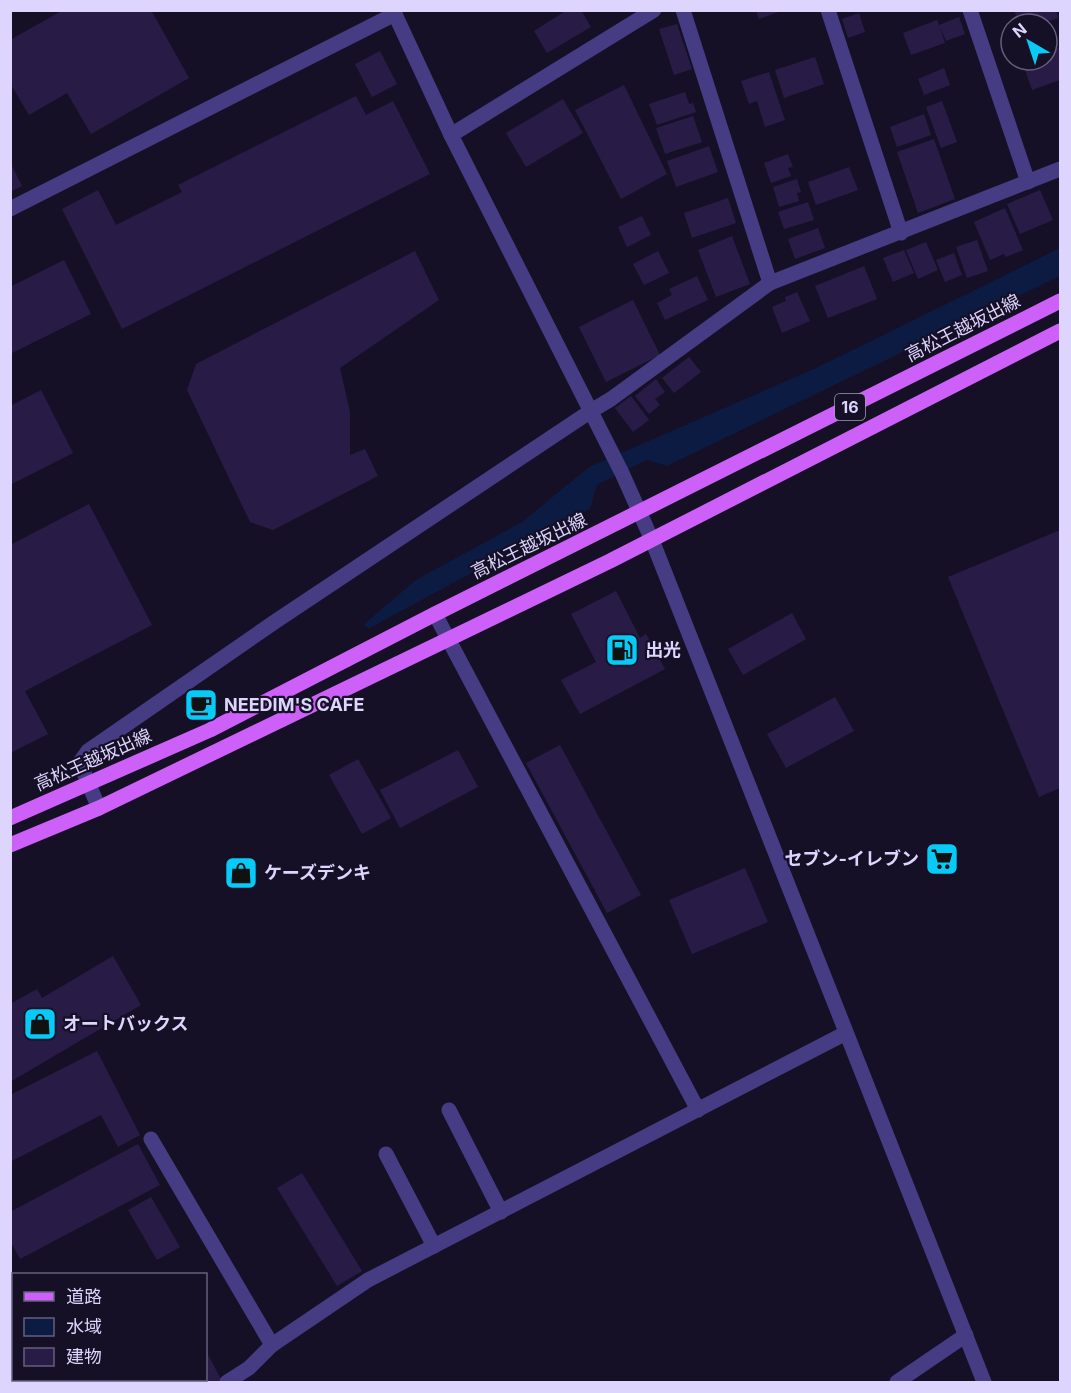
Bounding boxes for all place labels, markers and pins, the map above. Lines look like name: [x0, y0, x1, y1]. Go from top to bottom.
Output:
fuel station icon: 出光: [604, 632, 640, 668]
place label: 出光: [645, 639, 681, 660]
cafe icon: NEEDIM'S CAFE: [183, 687, 219, 723]
place label: NEEDIM'S CAFE: [224, 694, 364, 715]
supermarket icon: セブン-イレブン: [924, 841, 960, 877]
place label: セブン-イレブン: [785, 848, 919, 869]
shop icon: ケーズデンキ: [223, 855, 259, 891]
place label: ケーズデンキ: [264, 862, 371, 883]
shop icon: オートバックス: [22, 1006, 58, 1042]
place label: オートバックス: [63, 1013, 188, 1034]

